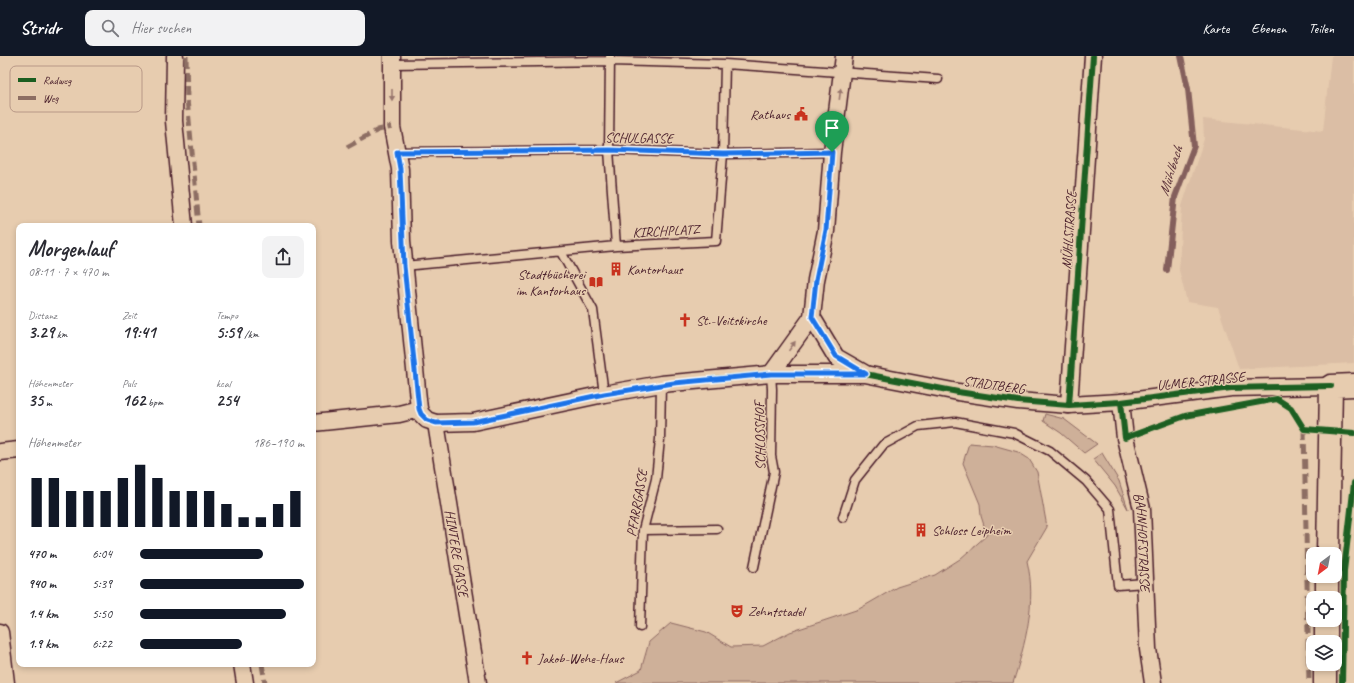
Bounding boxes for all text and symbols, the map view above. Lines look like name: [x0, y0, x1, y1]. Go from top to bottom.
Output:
search box: [85, 10, 365, 46]
text: Stridr: [20, 16, 61, 40]
icon: search: [99, 17, 121, 39]
text: Hier suchen: [131, 19, 191, 38]
text: Karte: [1202, 20, 1229, 37]
text: Ebenen: [1251, 20, 1286, 37]
text: Teilen: [1308, 20, 1334, 37]
legend: [10, 66, 142, 112]
text: Radweg: [43, 73, 72, 87]
one-way arrow: [837, 88, 843, 100]
one-way arrow: [389, 89, 396, 101]
text: Weg: [43, 91, 60, 105]
place label: Rathaus: [750, 106, 791, 123]
public building icon: Rathaus: [793, 106, 809, 122]
pin: [815, 111, 849, 152]
icon: arrive: [821, 117, 843, 139]
street label: SCHULGASSE: [605, 129, 675, 147]
water label: Mühlbach: [1154, 143, 1188, 198]
street label: MÜHLSTRASSE: [1058, 188, 1080, 269]
street label: KIRCHPLATZ: [632, 221, 703, 241]
text: Morgenlauf: [28, 235, 113, 263]
button: share: [262, 236, 304, 278]
building icon: Kantorhaus: [608, 261, 624, 277]
place label: Kantorhaus: [627, 261, 684, 278]
text: 08:11 · 7 × 470 m: [28, 264, 109, 280]
place label: Stadtbücherei im Kantorhaus: [516, 266, 587, 299]
library icon: Stadtbücherei im Kantorhaus: [588, 274, 604, 290]
text: Distanz: [28, 308, 57, 322]
text: Zeit: [122, 308, 137, 322]
text: Tempo: [216, 308, 238, 322]
church icon: St.-Veitskirche: [677, 312, 693, 328]
place label: St.-Veitskirche: [696, 312, 768, 329]
text: 3.29: [28, 322, 54, 343]
text: 19:41: [122, 322, 156, 343]
text: 5:59: [216, 322, 242, 343]
text: km: [54, 327, 68, 341]
text: /km: [242, 327, 259, 341]
one-way arrow: [788, 341, 796, 351]
street label: ULMER STRASSE: [1156, 368, 1247, 394]
street label: STADTBERG: [962, 372, 1028, 398]
text: Höhenmeter: [28, 376, 73, 390]
text: Puls: [122, 376, 137, 390]
text: kcal: [216, 376, 231, 390]
text: 35: [28, 390, 43, 411]
text: 162: [122, 390, 145, 411]
text: 254: [216, 390, 239, 411]
text: m: [43, 395, 52, 409]
text: bpm: [145, 395, 163, 409]
street label: SCHLOSSHOF: [751, 398, 769, 470]
text: Höhenmeter: [28, 435, 81, 451]
text: 186–190 m: [253, 435, 304, 451]
street label: PFARRGASSE: [623, 466, 652, 538]
street label: BAHNHOFSTRASSE: [1130, 491, 1154, 593]
street label: HINTERE GASSE: [442, 508, 473, 601]
building icon: Schloss Leipheim: [913, 522, 929, 538]
place label: Schloss Leipheim: [932, 522, 1012, 539]
text: 470 m: [28, 546, 56, 562]
text: 6:04: [92, 546, 112, 562]
north arrow: [1306, 547, 1342, 583]
map controls: [1306, 547, 1342, 671]
text: 940 m: [28, 576, 56, 592]
text: 5:39: [92, 576, 112, 592]
button: locate: [1306, 591, 1342, 627]
theatre icon: Zehntstadel: [729, 603, 745, 619]
place label: Zehntstadel: [748, 603, 807, 620]
text: 1.4 km: [28, 606, 58, 622]
text: 5:50: [92, 606, 112, 622]
button: layers: [1306, 635, 1342, 671]
text: 1.9 km: [28, 636, 58, 652]
text: 6:22: [92, 636, 112, 652]
church icon: Jakob-Wehe-Haus: [519, 650, 535, 666]
place label: Jakob-Wehe-Haus: [537, 650, 625, 667]

